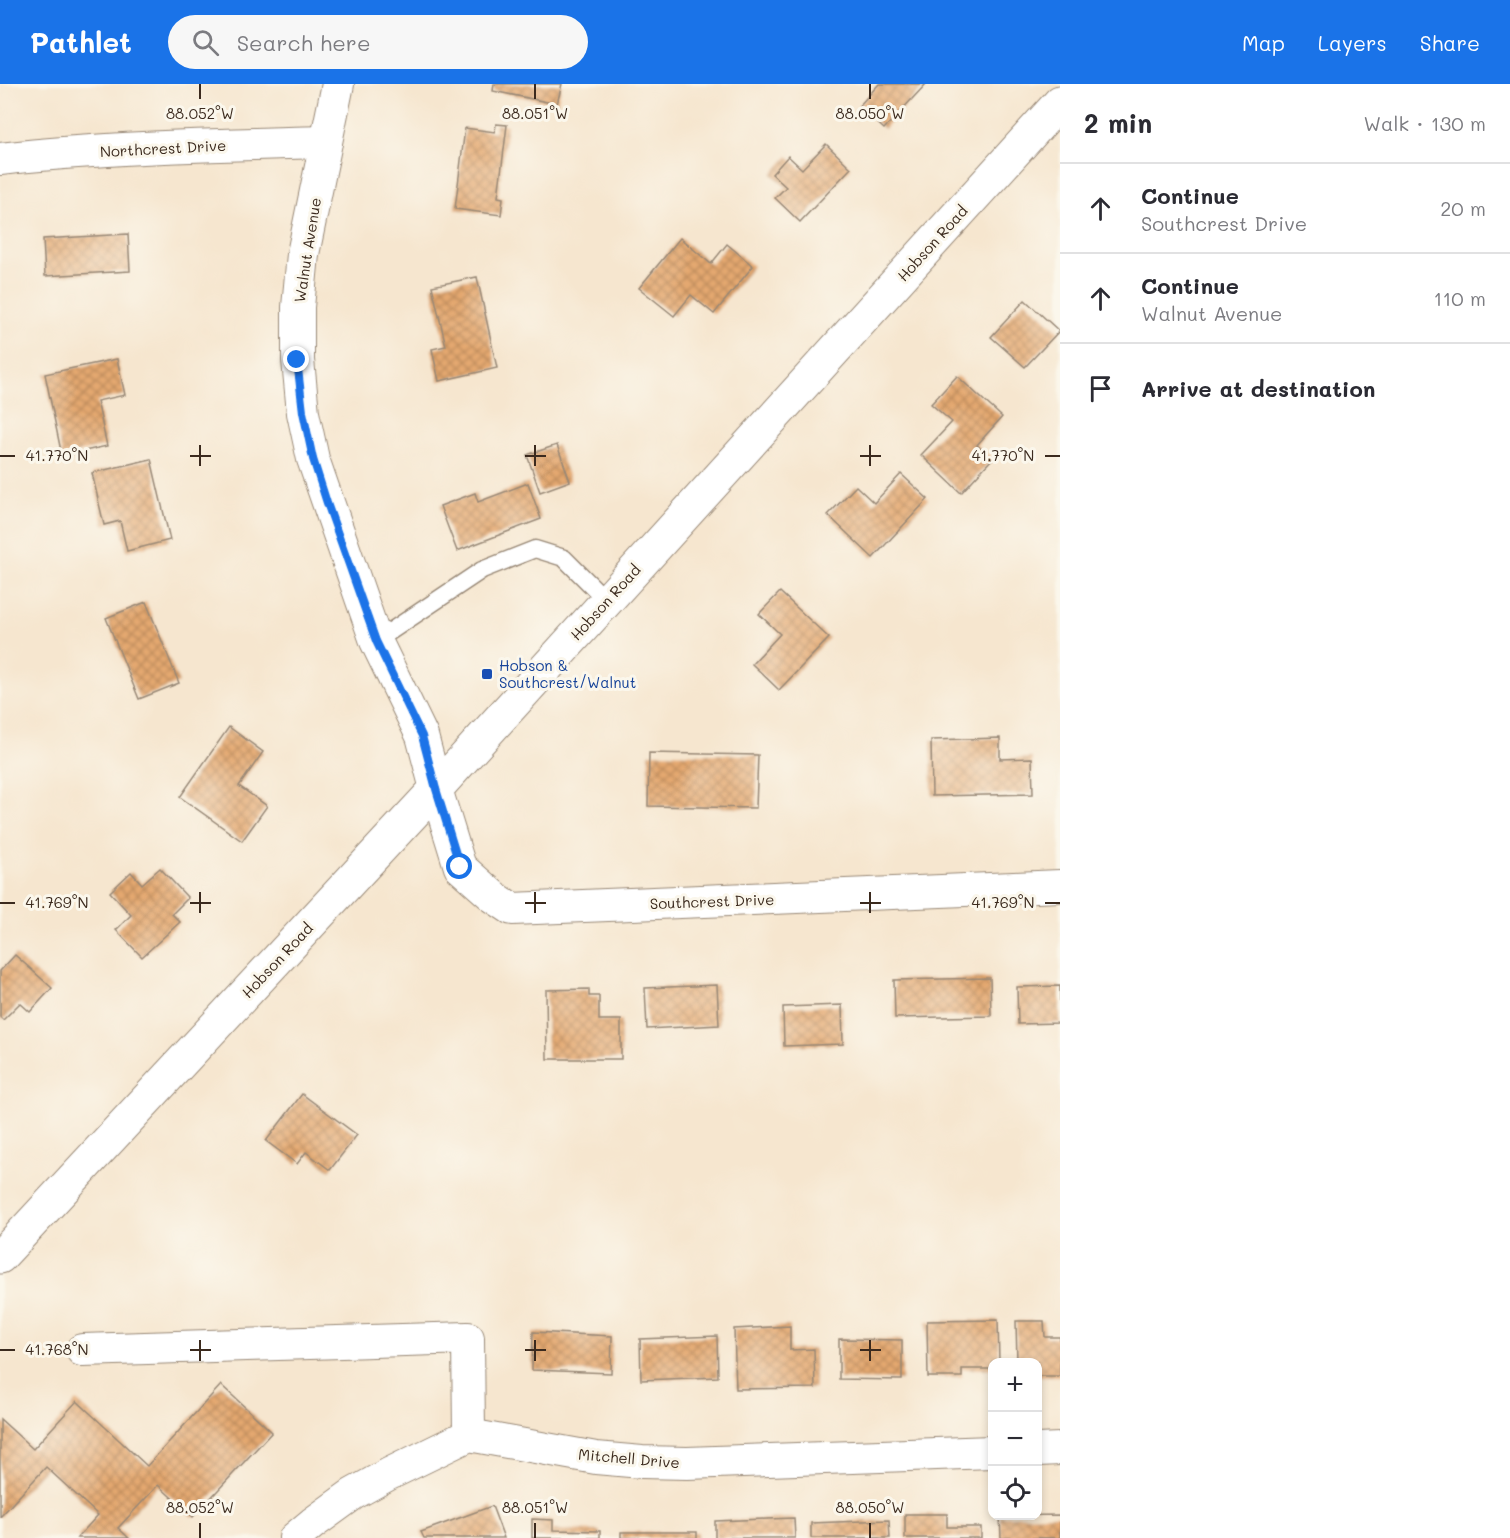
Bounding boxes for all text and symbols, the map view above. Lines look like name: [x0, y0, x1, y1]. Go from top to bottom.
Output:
search box: [168, 15, 588, 69]
text: Pathlet: [30, 24, 132, 60]
icon: search: [189, 26, 222, 59]
text: Search here: [237, 28, 371, 57]
text: Map: [1242, 29, 1285, 56]
text: Layers: [1318, 29, 1387, 56]
text: Share: [1420, 29, 1480, 56]
text: 88.052°W: [166, 103, 234, 123]
text: 88.051°W: [502, 103, 568, 123]
text: 88.050°W: [836, 103, 904, 123]
text: 2 min: [1084, 106, 1152, 140]
text: Walk · 130 m: [1363, 110, 1486, 136]
street label: Northcrest Drive: [99, 135, 227, 161]
text: Continue: [1141, 181, 1239, 210]
icon: ahead: [1084, 192, 1117, 225]
text: 20 m: [1440, 195, 1486, 221]
street label: Walnut Avenue: [289, 196, 325, 304]
street label: Hobson Road: [893, 201, 971, 285]
text: Southcrest Drive: [1141, 210, 1307, 236]
text: Continue: [1141, 271, 1239, 300]
icon: ahead: [1084, 282, 1117, 315]
text: 110 m: [1433, 285, 1486, 311]
text: Walnut Avenue: [1141, 300, 1282, 326]
route end: [283, 346, 309, 372]
icon: arrive: [1084, 372, 1117, 405]
text: Arrive at destination: [1141, 374, 1376, 403]
text: 41.770°N: [26, 445, 88, 465]
text: 41.770°N: [972, 445, 1034, 465]
street label: Hobson Road: [566, 560, 644, 644]
place label: Hobson & Southcrest/Walnut: [499, 655, 636, 692]
marker: Hobson & Southcrest/Walnut: [480, 667, 494, 681]
route start: [446, 853, 472, 879]
street label: Southcrest Drive: [649, 889, 775, 913]
text: 41.769°N: [25, 892, 89, 912]
text: 41.769°N: [971, 892, 1035, 912]
street label: Hobson Road: [237, 918, 317, 1002]
text: 41.768°N: [25, 1339, 89, 1359]
map controls: [988, 1358, 1042, 1520]
button: +: [988, 1358, 1042, 1412]
button: −: [988, 1412, 1042, 1466]
street label: Mitchell Drive: [577, 1444, 681, 1472]
button: locate: [988, 1466, 1042, 1520]
text: 88.052°W: [166, 1497, 234, 1517]
text: 88.051°W: [502, 1497, 568, 1517]
text: 88.050°W: [836, 1497, 904, 1517]

